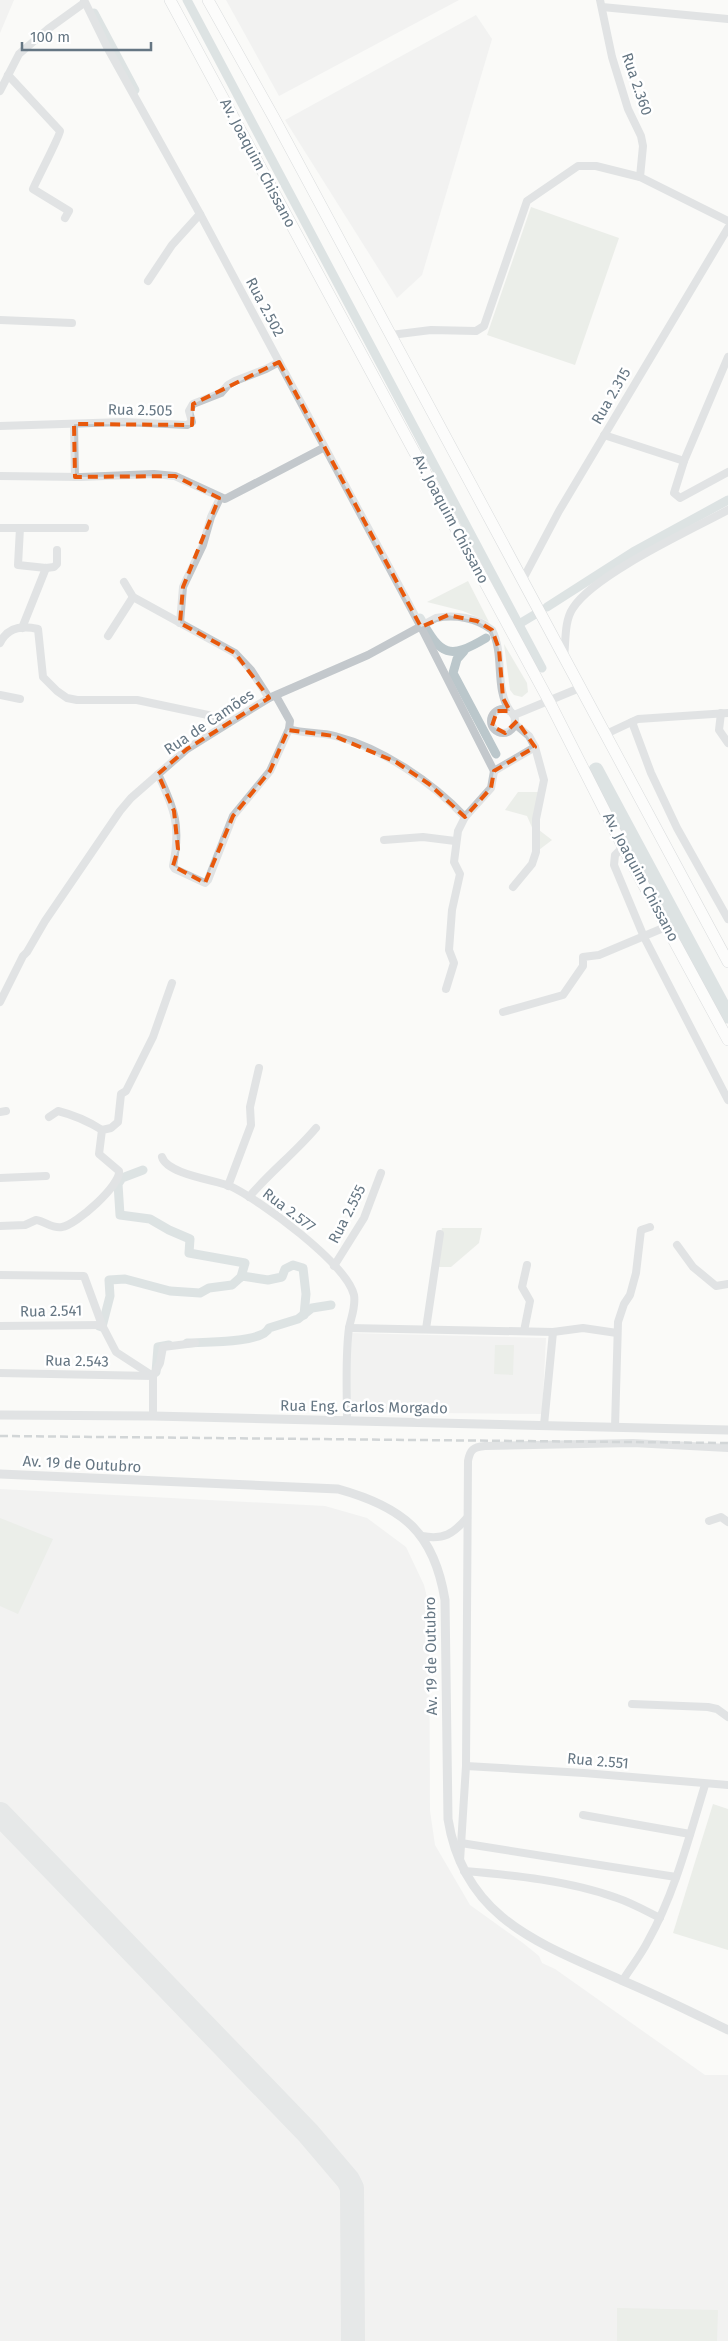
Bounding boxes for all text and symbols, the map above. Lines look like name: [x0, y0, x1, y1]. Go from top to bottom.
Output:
scale bar: [22, 20, 151, 52]
text: 100 m: [30, 28, 70, 46]
street label: Rua 2.360: [618, 50, 656, 118]
street label: Av. Joaquim Chissano: [216, 95, 300, 231]
street label: Rua 2.502: [242, 274, 288, 340]
street label: Rua 2.315: [588, 365, 634, 427]
street label: Rua 2.505: [108, 400, 172, 420]
street label: Av. Joaquim Chissano: [409, 451, 493, 587]
street label: Rua de Camões: [161, 685, 257, 759]
street label: Av. Joaquim Chissano: [599, 809, 683, 945]
street label: Rua 2.555: [325, 1182, 369, 1246]
street label: Rua 2.577: [259, 1184, 319, 1236]
street label: Rua 2.541: [20, 1301, 82, 1321]
street label: Rua 2.543: [45, 1351, 109, 1371]
street label: Rua Eng. Carlos Morgado: [280, 1397, 448, 1417]
street label: Av. 19 de Outubro: [22, 1452, 142, 1476]
street label: Av. 19 de Outubro: [421, 1597, 441, 1715]
street label: Rua 2.551: [566, 1749, 630, 1773]

